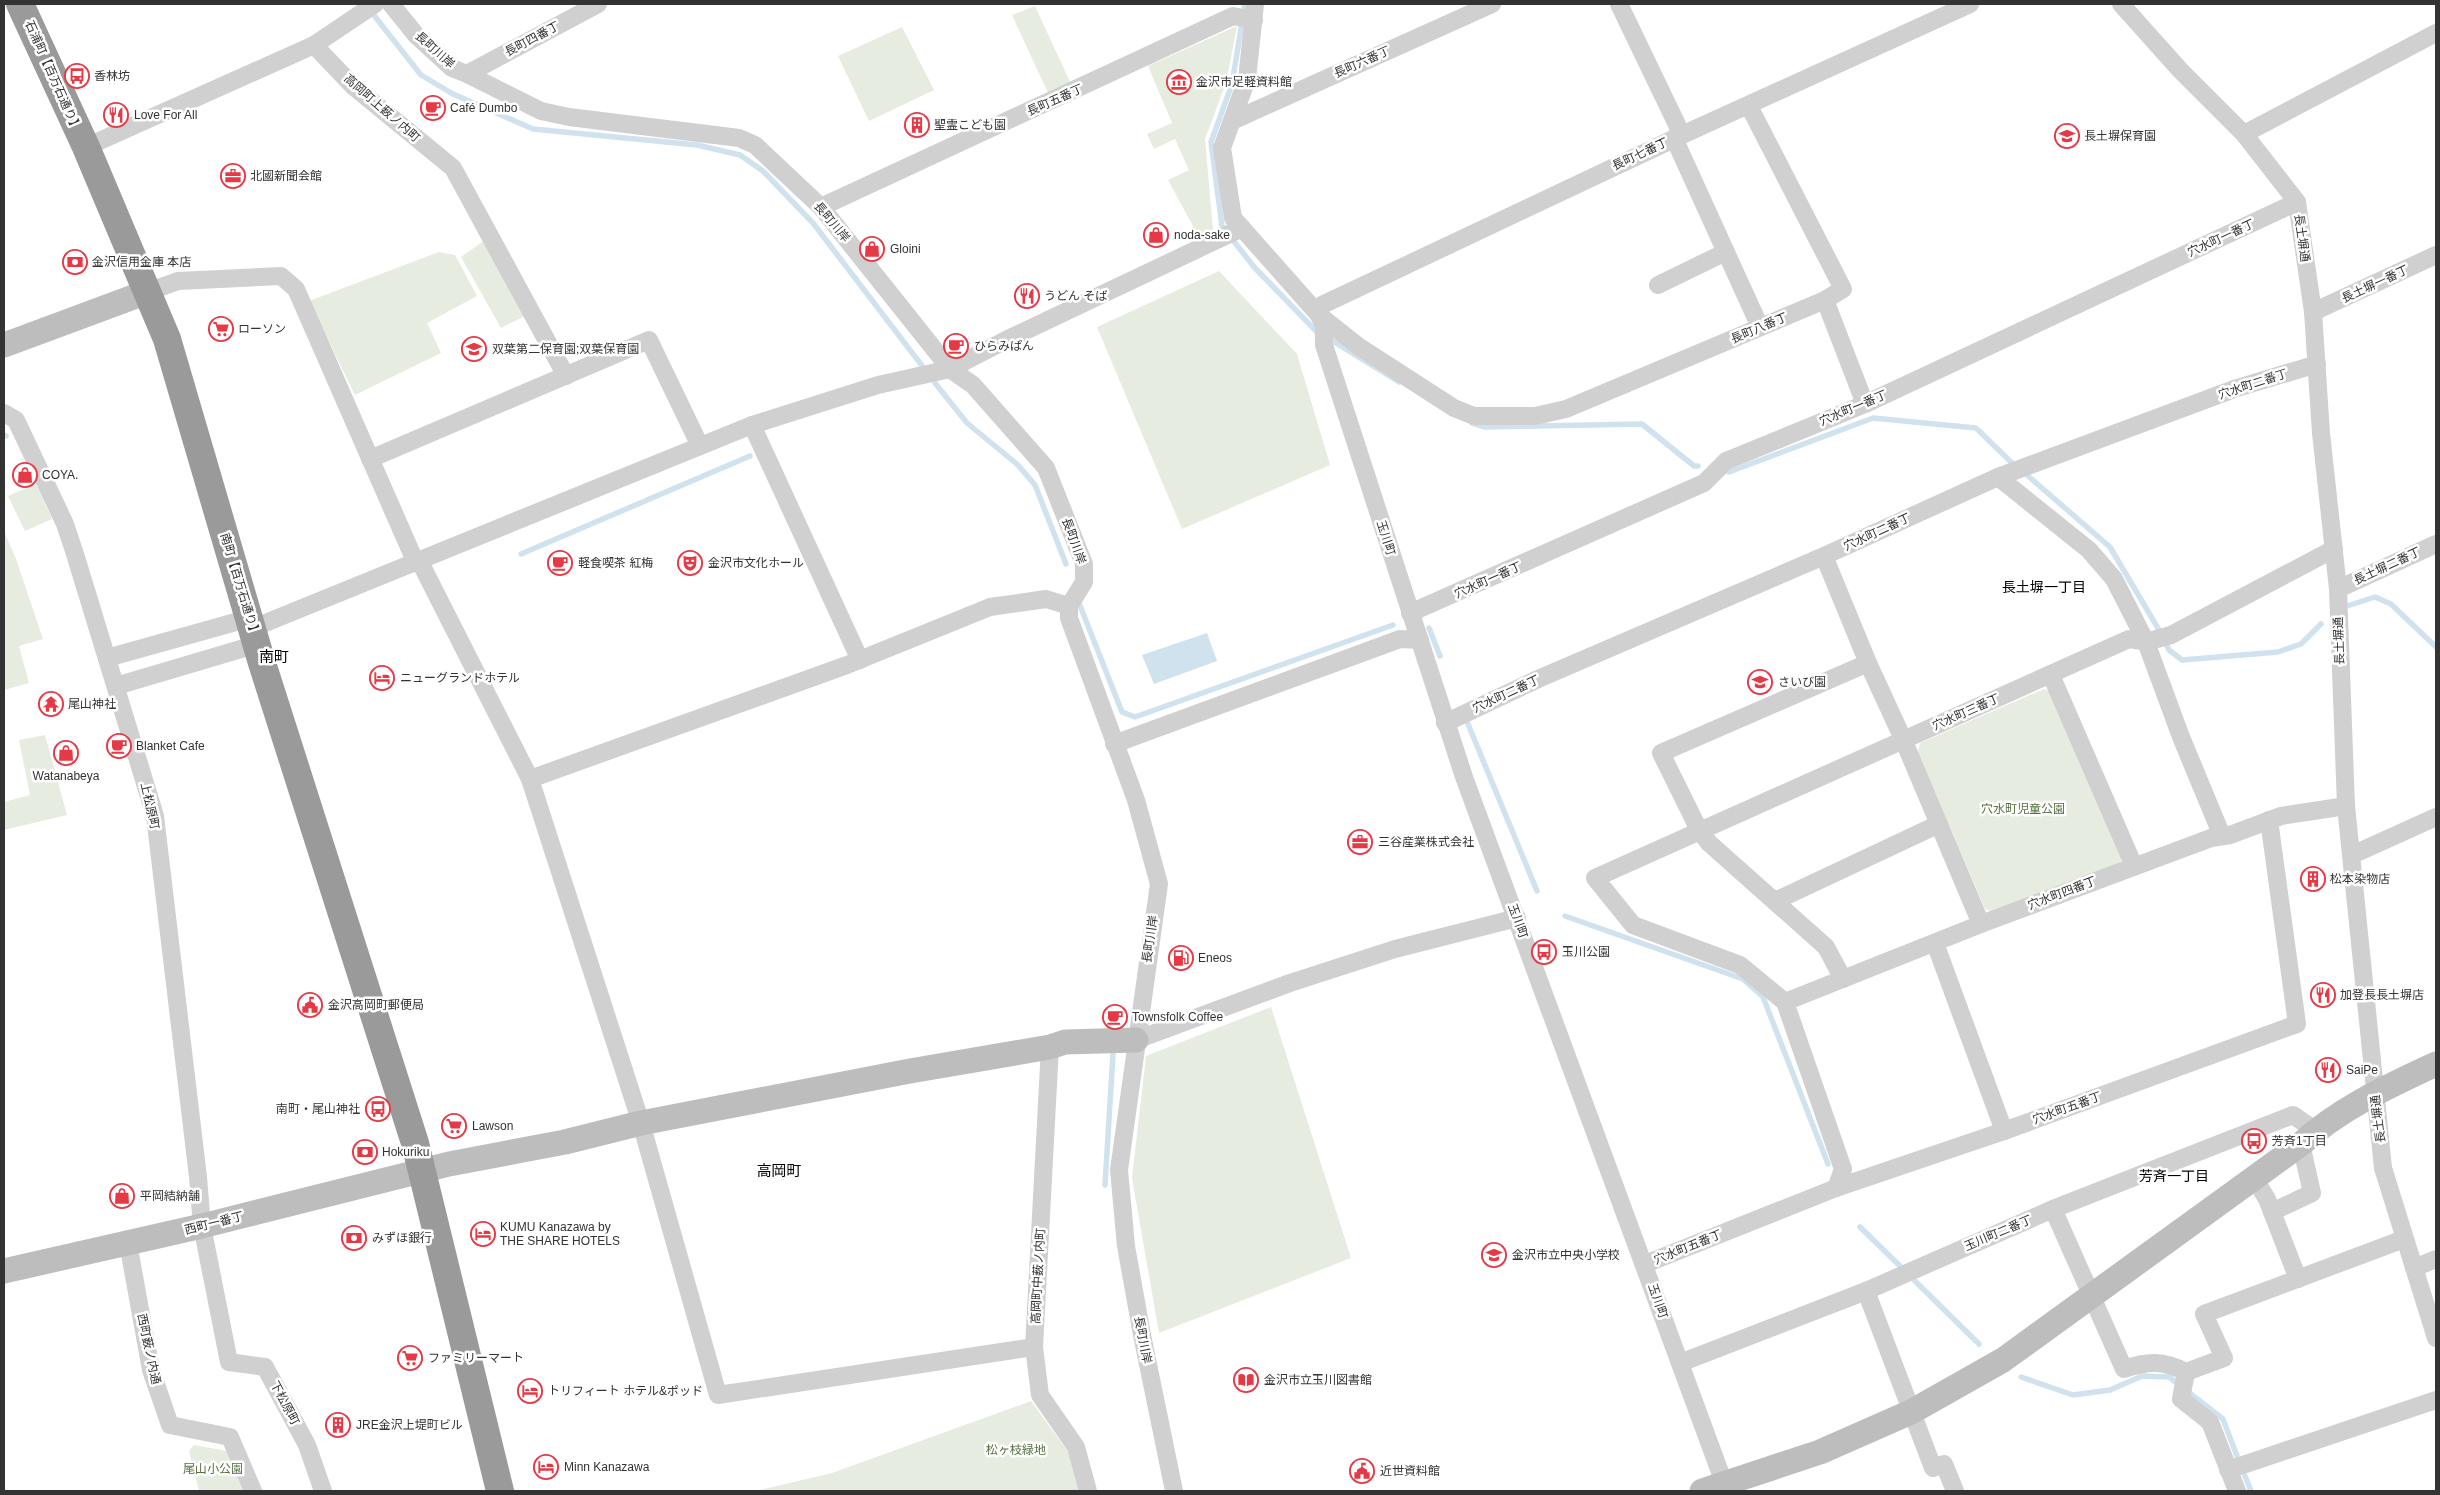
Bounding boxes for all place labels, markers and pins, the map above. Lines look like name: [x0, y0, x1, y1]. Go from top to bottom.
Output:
bus stop icon: 香林坊: [64, 63, 90, 89]
place label: 香林坊: [94, 69, 130, 83]
museum icon: 金沢市足軽資料館: [1166, 69, 1192, 95]
place label: 金沢市足軽資料館: [1196, 75, 1292, 89]
cafe icon: Café Dumbo: [420, 95, 446, 121]
place label: Café Dumbo: [450, 101, 518, 115]
restaurant icon: Love For All: [103, 102, 129, 128]
place label: Love For All: [134, 108, 197, 122]
building icon: 聖霊こども園: [904, 112, 930, 138]
place label: 聖霊こども園: [934, 118, 1006, 132]
school or university icon: 長土塀保育園: [2054, 123, 2080, 149]
place label: 長土塀保育園: [2084, 129, 2156, 143]
office icon: 北國新聞会館: [220, 163, 246, 189]
place label: 北國新聞会館: [250, 169, 322, 183]
shop icon: noda-sake: [1143, 222, 1169, 248]
place label: noda-sake: [1174, 228, 1230, 242]
shop icon: Gloini: [859, 236, 885, 262]
place label: Gloini: [890, 242, 921, 256]
bank icon: 金沢信用金庫 本店: [62, 249, 88, 275]
place label: 金沢信用金庫 本店: [92, 255, 191, 269]
restaurant icon: うどん そば: [1014, 283, 1040, 309]
place label: うどん そば: [1044, 289, 1107, 303]
supermarket icon: ローソン: [208, 316, 234, 342]
place label: ローソン: [238, 322, 286, 336]
cafe icon: ひらみぱん: [943, 333, 969, 359]
school or university icon: 双葉第二保育園;双葉保育園: [461, 336, 487, 362]
place label: ひらみぱん: [974, 339, 1034, 353]
place label: 双葉第二保育園;双葉保育園: [492, 342, 639, 356]
shop icon: COYA.: [12, 462, 38, 488]
place label: COYA.: [42, 468, 78, 482]
cafe icon: 軽食喫茶 紅梅: [547, 550, 573, 576]
theatre icon: 金沢市文化ホール: [677, 550, 703, 576]
place label: 軽食喫茶 紅梅: [578, 556, 653, 570]
place label: 金沢市文化ホール: [708, 556, 804, 570]
hotel icon: ニューグランドホテル: [369, 665, 395, 691]
school or university icon: さいび園: [1747, 669, 1773, 695]
place label: ニューグランドホテル: [400, 671, 520, 685]
place label: さいび園: [1778, 675, 1826, 689]
temple icon: 尾山神社: [38, 691, 64, 717]
place label: 尾山神社: [68, 697, 116, 711]
cafe icon: Blanket Cafe: [106, 733, 132, 759]
place label: Blanket Cafe: [136, 739, 205, 753]
shop icon: Watanabeya: [53, 740, 79, 766]
place label: Watanabeya: [33, 769, 100, 783]
office icon: 三谷産業株式会社: [1347, 829, 1373, 855]
place label: 三谷産業株式会社: [1378, 835, 1474, 849]
building icon: 松本染物店: [2300, 866, 2326, 892]
place label: 松本染物店: [2330, 872, 2390, 886]
bus stop icon: 玉川公園: [1531, 939, 1557, 965]
fuel station icon: Eneos: [1168, 945, 1194, 971]
place label: 玉川公園: [1562, 945, 1610, 959]
place label: Eneos: [1198, 951, 1232, 965]
restaurant icon: 加登長長土塀店: [2310, 982, 2336, 1008]
place label: 加登長長土塀店: [2340, 988, 2424, 1002]
public building icon: 金沢高岡町郵便局: [297, 992, 323, 1018]
place label: 金沢高岡町郵便局: [328, 998, 424, 1012]
cafe icon: Townsfolk Coffee: [1102, 1004, 1128, 1030]
place label: Townsfolk Coffee: [1132, 1010, 1223, 1024]
restaurant icon: SaiPe: [2315, 1057, 2341, 1083]
place label: SaiPe: [2346, 1063, 2378, 1077]
bus stop icon: 南町・尾山神社: [365, 1096, 391, 1122]
place label: 南町・尾山神社: [276, 1102, 360, 1116]
supermarket icon: Lawson: [441, 1113, 467, 1139]
place label: Lawson: [472, 1119, 513, 1133]
bus stop icon: 芳斉1丁目: [2241, 1128, 2267, 1154]
place label: 芳斉1丁目: [2272, 1134, 2327, 1148]
bank icon: Hokuriku: [352, 1139, 378, 1165]
place label: Hokuriku: [382, 1145, 429, 1159]
shop icon: 平岡結納舗: [109, 1183, 135, 1209]
place label: 平岡結納舗: [140, 1189, 200, 1203]
place label: KUMU Kanazawa by THE SHARE HOTELS: [500, 1220, 620, 1248]
hotel icon: KUMU Kanazawa by THE SHARE HOTELS: [470, 1221, 496, 1247]
bank icon: みずほ銀行: [341, 1225, 367, 1251]
place label: みずほ銀行: [372, 1231, 432, 1245]
school or university icon: 金沢市立中央小学校: [1481, 1242, 1507, 1268]
place label: 金沢市立中央小学校: [1512, 1248, 1620, 1262]
supermarket icon: ファミリーマート: [397, 1345, 423, 1371]
place label: ファミリーマート: [428, 1351, 524, 1365]
library icon: 金沢市立玉川図書館: [1233, 1367, 1259, 1393]
place label: 金沢市立玉川図書館: [1264, 1373, 1372, 1387]
hotel icon: トリフィート ホテル&ポッド: [517, 1378, 543, 1404]
place label: トリフィート ホテル&ポッド: [548, 1384, 703, 1398]
building icon: JRE金沢上堤町ビル: [325, 1412, 351, 1438]
place label: JRE金沢上堤町ビル: [356, 1418, 463, 1432]
hotel icon: Minn Kanazawa: [533, 1454, 559, 1480]
public building icon: 近世資料館: [1349, 1458, 1375, 1484]
place label: Minn Kanazawa: [564, 1460, 650, 1474]
place label: 近世資料館: [1380, 1464, 1440, 1478]

